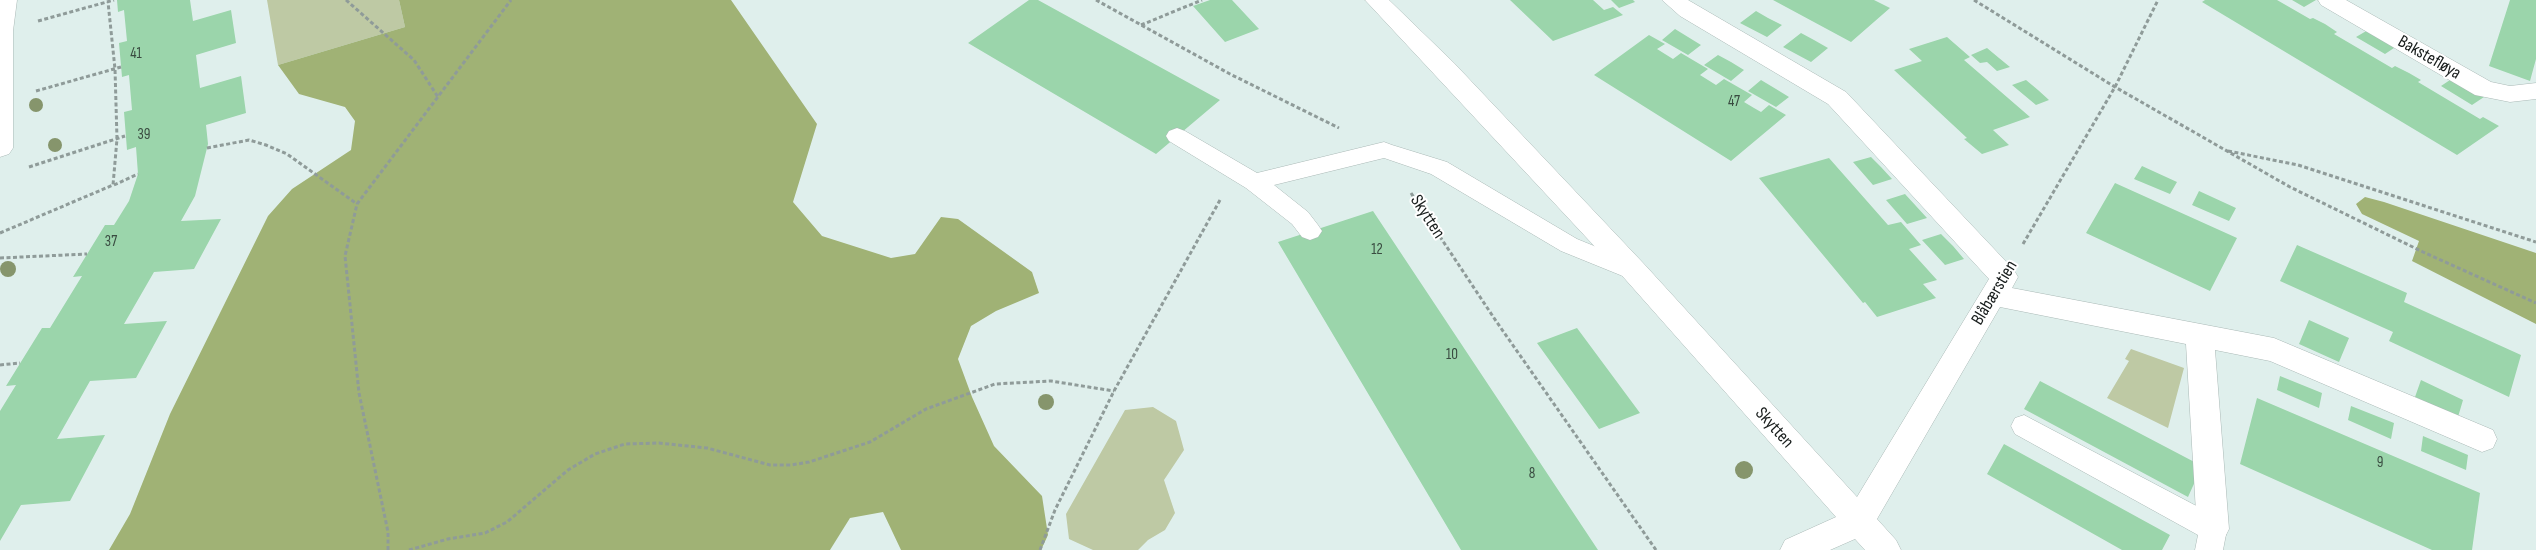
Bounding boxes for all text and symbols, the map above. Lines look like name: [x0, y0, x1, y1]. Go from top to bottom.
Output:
street label: Bakstefløya: [2394, 31, 2464, 85]
house number: 41: [130, 45, 142, 63]
house number: 47: [1728, 93, 1740, 111]
house number: 39: [138, 126, 150, 144]
street label: Skytten: [1405, 191, 1449, 243]
house number: 37: [105, 233, 117, 251]
house number: 12: [1371, 241, 1383, 259]
street label: Blåbærstien: [1967, 257, 2023, 329]
house number: 10: [1446, 346, 1458, 364]
street label: Skytten: [1750, 403, 1798, 453]
house number: 9: [2377, 454, 2383, 472]
house number: 8: [1529, 465, 1535, 483]

